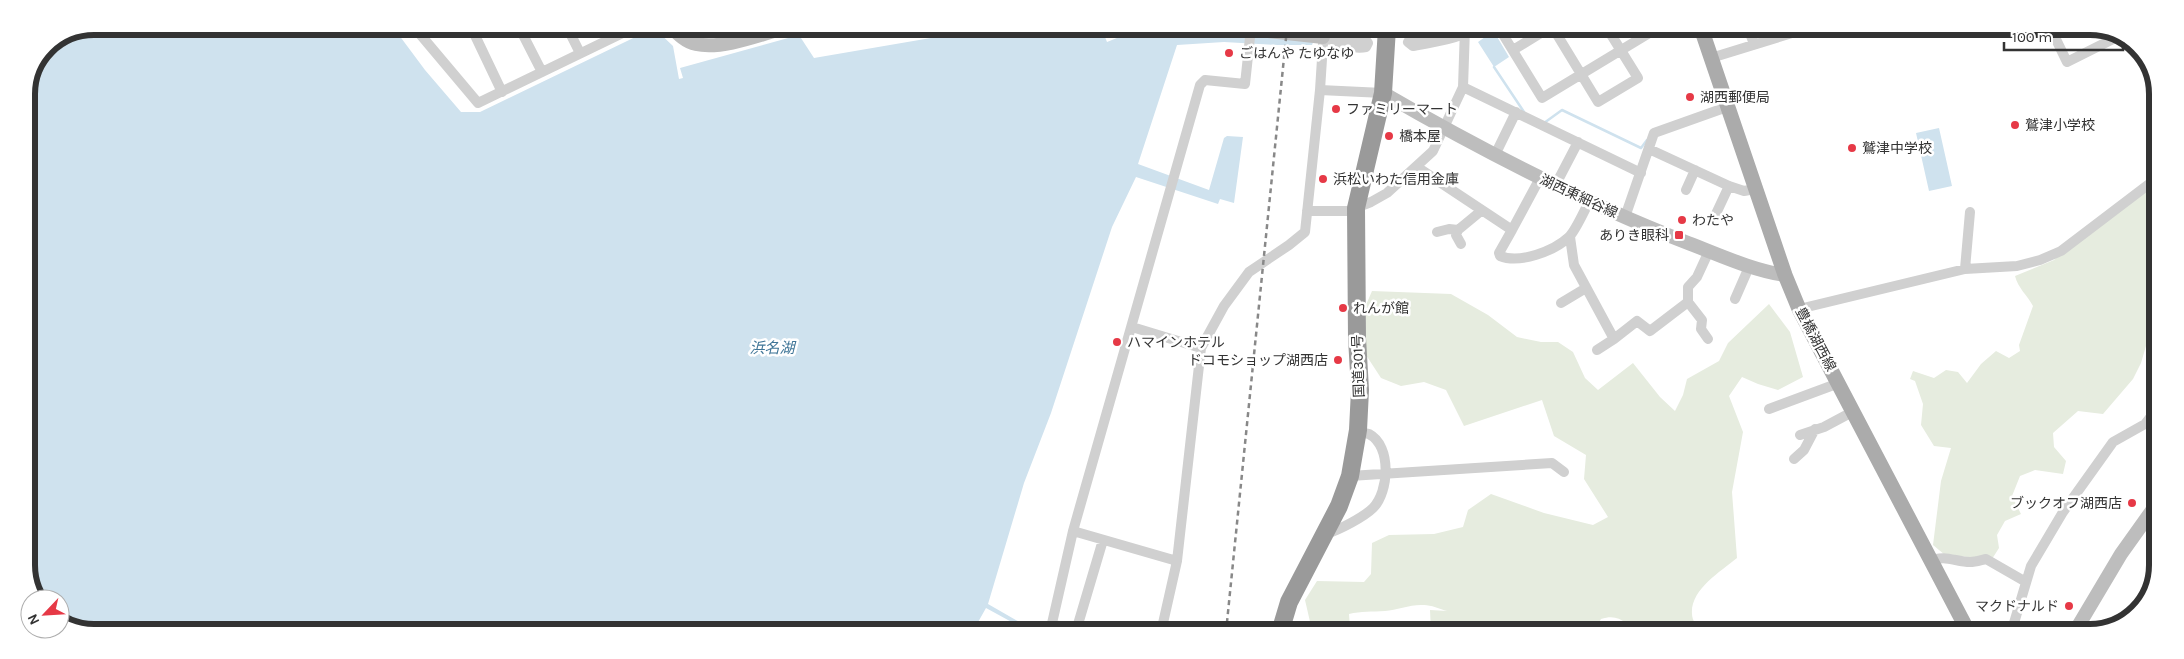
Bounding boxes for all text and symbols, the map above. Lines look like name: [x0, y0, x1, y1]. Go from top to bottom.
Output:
scale bar: [2004, 20, 2123, 52]
text: 100 m: [2012, 28, 2052, 46]
place label: ごはんや たゆなゆ: [1239, 45, 1354, 62]
marker: ごはんや たゆなゆ: [1223, 47, 1235, 59]
place label: 湖西郵便局: [1700, 89, 1770, 106]
marker: 湖西郵便局: [1684, 91, 1696, 103]
place label: ファミリーマート: [1346, 101, 1458, 118]
marker: ファミリーマート: [1330, 103, 1342, 115]
place label: 鷲津小学校: [2025, 117, 2095, 134]
marker: 鷲津小学校: [2009, 119, 2021, 131]
place label: 橋本屋: [1399, 128, 1441, 145]
marker: 橋本屋: [1383, 130, 1395, 142]
place label: 鷲津中学校: [1862, 140, 1932, 157]
marker: 鷲津中学校: [1846, 142, 1858, 154]
place label: 浜松いわた信用金庫: [1333, 171, 1459, 188]
street label: 湖西東細谷線: [1537, 171, 1620, 222]
marker: 浜松いわた信用金庫: [1317, 173, 1329, 185]
place label: わたや: [1692, 212, 1734, 229]
marker: わたや: [1676, 214, 1688, 226]
place label: ありき眼科: [1599, 227, 1669, 244]
marker: ありき眼科: [1673, 229, 1685, 241]
place label: れんが館: [1353, 300, 1409, 317]
marker: れんが館: [1337, 302, 1349, 314]
street label: 豊橋湖西線: [1792, 304, 1839, 374]
place label: ハマインホテル: [1127, 334, 1225, 351]
street label: 国道301号: [1349, 334, 1368, 398]
marker: ハマインホテル: [1111, 336, 1123, 348]
water label: 浜名湖: [749, 339, 796, 357]
place label: ドコモショップ湖西店: [1188, 352, 1328, 369]
marker: ドコモショップ湖西店: [1332, 354, 1344, 366]
place label: ブックオフ湖西店: [2010, 495, 2122, 512]
marker: ブックオフ湖西店: [2126, 497, 2138, 509]
north arrow: [20, 589, 70, 639]
place label: マクドナルド: [1975, 598, 2059, 615]
marker: マクドナルド: [2063, 600, 2075, 612]
text: N: [24, 611, 43, 627]

